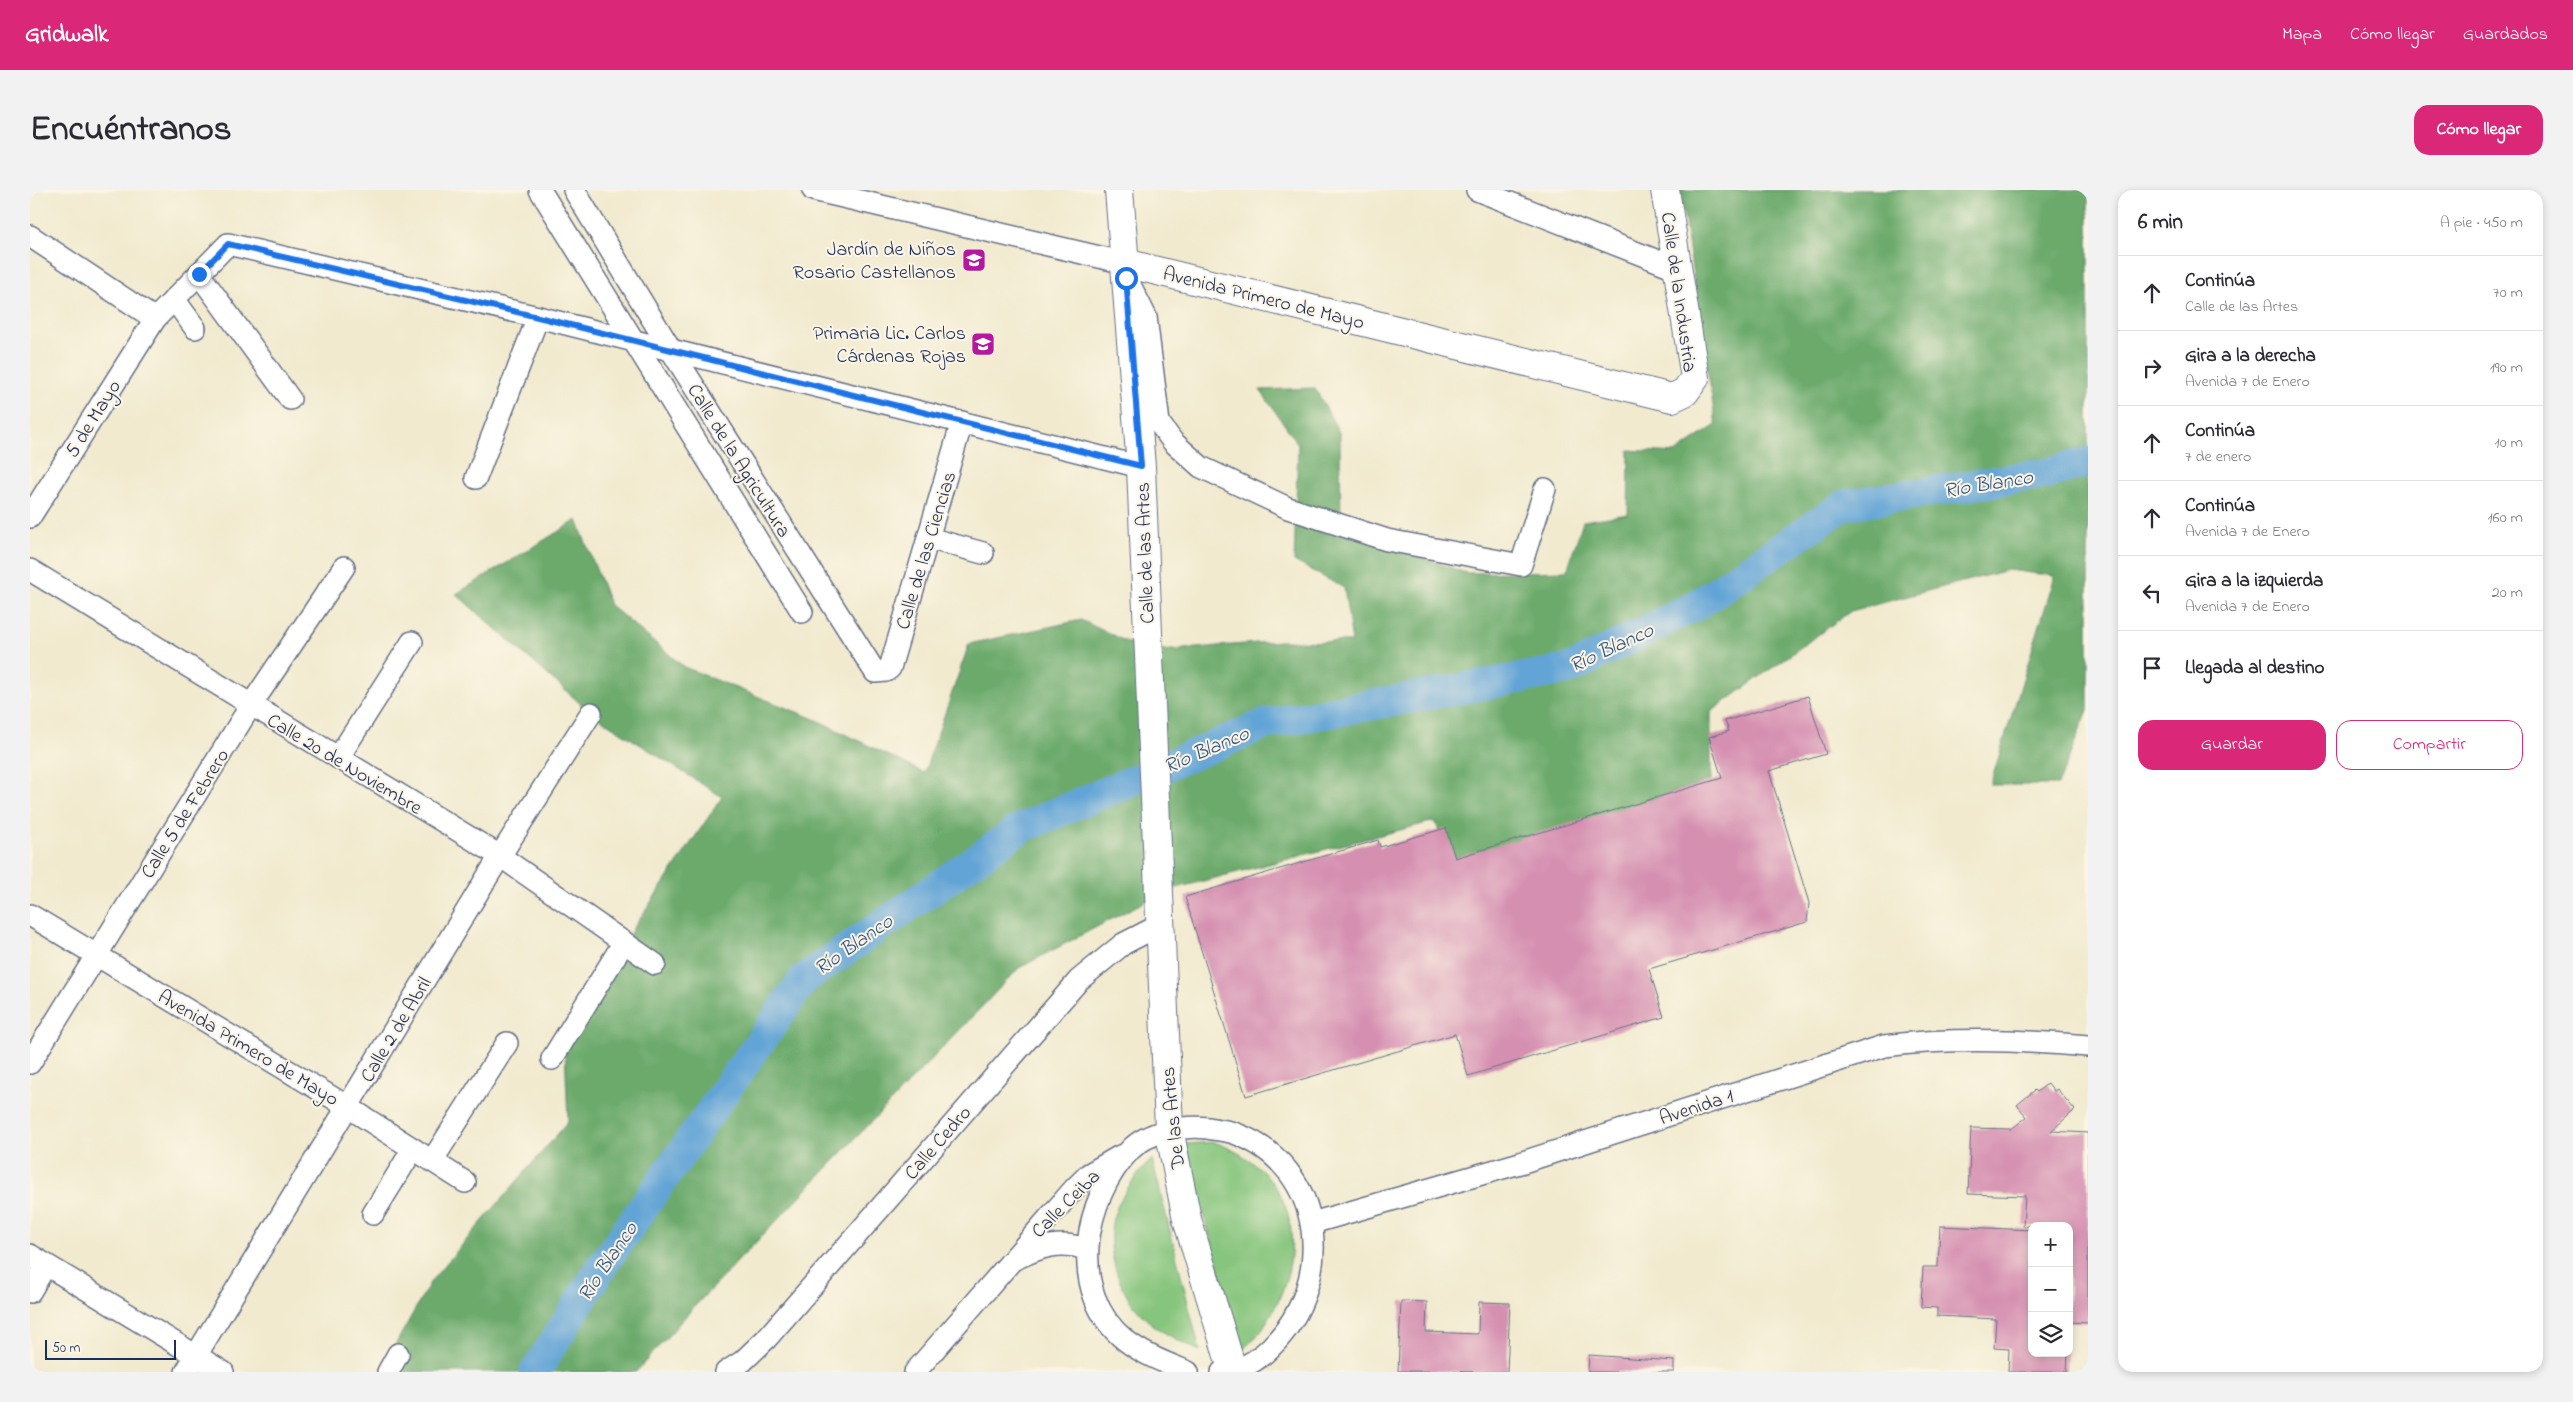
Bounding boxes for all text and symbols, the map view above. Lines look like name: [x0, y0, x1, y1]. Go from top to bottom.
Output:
text: Gridwalk: [25, 18, 109, 53]
text: Mapa: [2282, 22, 2322, 48]
text: Cómo llegar: [2350, 22, 2435, 48]
text: Guardados: [2463, 22, 2548, 48]
text: Encuéntranos: [30, 105, 232, 156]
button: Cómo llegar: [2414, 105, 2543, 155]
text: 6 min: [2138, 208, 2183, 238]
street label: Calle de la Industria: [1652, 210, 1703, 374]
text: A pie · 450 m: [2440, 211, 2523, 235]
place label: Jardín de Niños Rosario Castellanos: [793, 236, 956, 288]
school or university icon: Jardín de Niños Rosario Castellanos: [961, 247, 987, 273]
street label: Avenida Primero de Mayo: [1160, 260, 1367, 338]
route end: [188, 263, 211, 286]
route start: [1115, 267, 1138, 290]
text: Continúa: [2185, 268, 2255, 295]
icon: ahead: [2138, 279, 2166, 307]
text: 70 m: [2493, 281, 2523, 305]
text: Calle de las Artes: [2185, 295, 2298, 319]
place label: Primaria Lic. Carlos Cárdenas Rojas: [813, 320, 966, 372]
school or university icon: Primaria Lic. Carlos Cárdenas Rojas: [970, 331, 996, 357]
text: Gira a la derecha: [2185, 343, 2316, 370]
icon: right: [2138, 354, 2166, 382]
text: 190 m: [2490, 356, 2523, 380]
text: Avenida 7 de Enero: [2185, 370, 2310, 394]
street label: 5 de Mayo: [59, 375, 129, 464]
street label: Calle de la Agricultura: [678, 379, 797, 544]
text: Continúa: [2185, 418, 2255, 445]
icon: ahead: [2138, 429, 2166, 457]
text: 10 m: [2495, 431, 2523, 455]
text: 7 de enero: [2185, 445, 2251, 469]
water label: Río Blanco: [1942, 463, 2036, 507]
street label: Calle de las Ciencias: [890, 468, 965, 633]
street label: Calle de las Artes: [1130, 482, 1163, 624]
text: Continúa: [2185, 493, 2255, 520]
icon: ahead: [2138, 504, 2166, 532]
text: 160 m: [2488, 506, 2523, 530]
text: Avenida 7 de Enero: [2185, 520, 2310, 544]
text: Gira a la izquierda: [2185, 568, 2323, 595]
icon: left: [2138, 579, 2166, 607]
text: 20 m: [2492, 581, 2523, 605]
text: Avenida 7 de Enero: [2185, 595, 2310, 619]
water label: Río Blanco: [1565, 616, 1660, 681]
icon: arrive: [2138, 654, 2166, 682]
text: Llegada al destino: [2185, 655, 2324, 682]
street label: Calle 20 de Noviembre: [261, 707, 427, 823]
water label: Río Blanco: [1160, 719, 1255, 782]
button: Guardar: [2138, 720, 2326, 770]
button: Compartir: [2336, 720, 2523, 770]
street label: Calle 5 de Febrero: [135, 744, 238, 885]
water label: Río Blanco: [809, 907, 900, 984]
street label: Calle 2 de Abril: [354, 972, 440, 1089]
street label: Avenida Primero de Mayo: [152, 984, 344, 1115]
street label: De las Artes: [1155, 1065, 1194, 1171]
street label: Avenida 1: [1656, 1083, 1738, 1134]
street label: Calle Cedro: [898, 1100, 979, 1187]
street label: Calle Ceiba: [1026, 1164, 1108, 1246]
water label: Río Blanco: [571, 1216, 647, 1308]
map controls: [2028, 1222, 2073, 1357]
button: +: [2028, 1222, 2073, 1267]
button: −: [2028, 1267, 2073, 1312]
button: layers: [2028, 1312, 2073, 1357]
scale bar: [45, 1337, 176, 1360]
text: 50 m: [52, 1338, 80, 1359]

